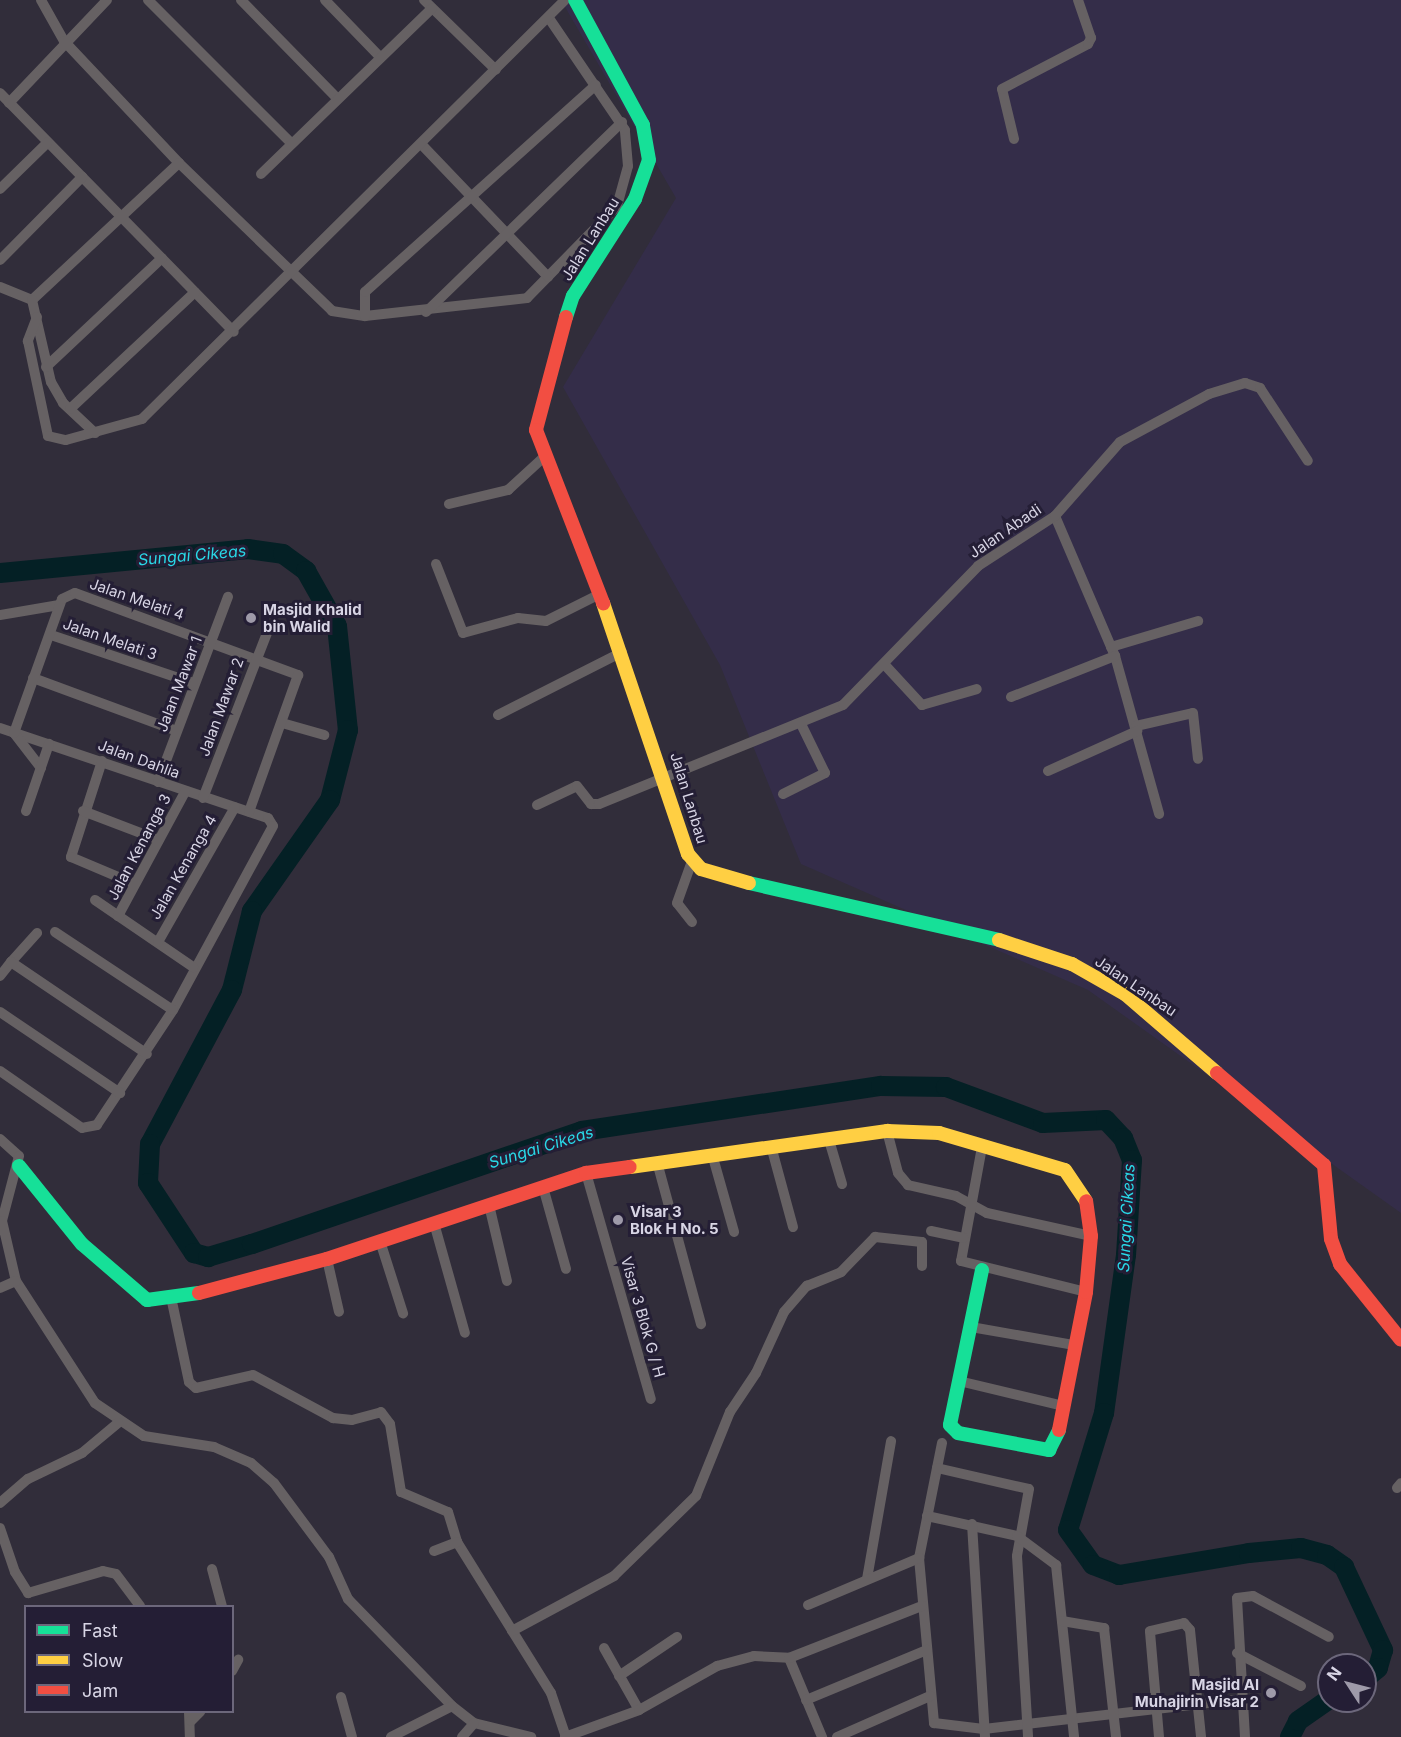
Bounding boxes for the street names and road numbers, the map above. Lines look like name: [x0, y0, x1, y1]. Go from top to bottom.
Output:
street label: Jalan Lanbau: [557, 194, 623, 284]
street label: Jalan Abadi: [966, 500, 1044, 562]
street label: Jalan Melati 4: [87, 574, 187, 624]
street label: Jalan Melati 3: [61, 614, 159, 664]
street label: Jalan Mawar 1: [153, 634, 205, 734]
street label: Jalan Mawar 2: [195, 655, 247, 759]
street label: Jalan Dahlia: [96, 736, 182, 782]
street label: Jalan Lanbau: [667, 750, 711, 846]
street label: Jalan Kenanga 3: [103, 791, 175, 903]
street label: Jalan Kenanga 4: [146, 811, 220, 923]
street label: Jalan Lanbau: [1092, 952, 1180, 1020]
street label: Visar 3 Blok G / H: [617, 1255, 669, 1379]

